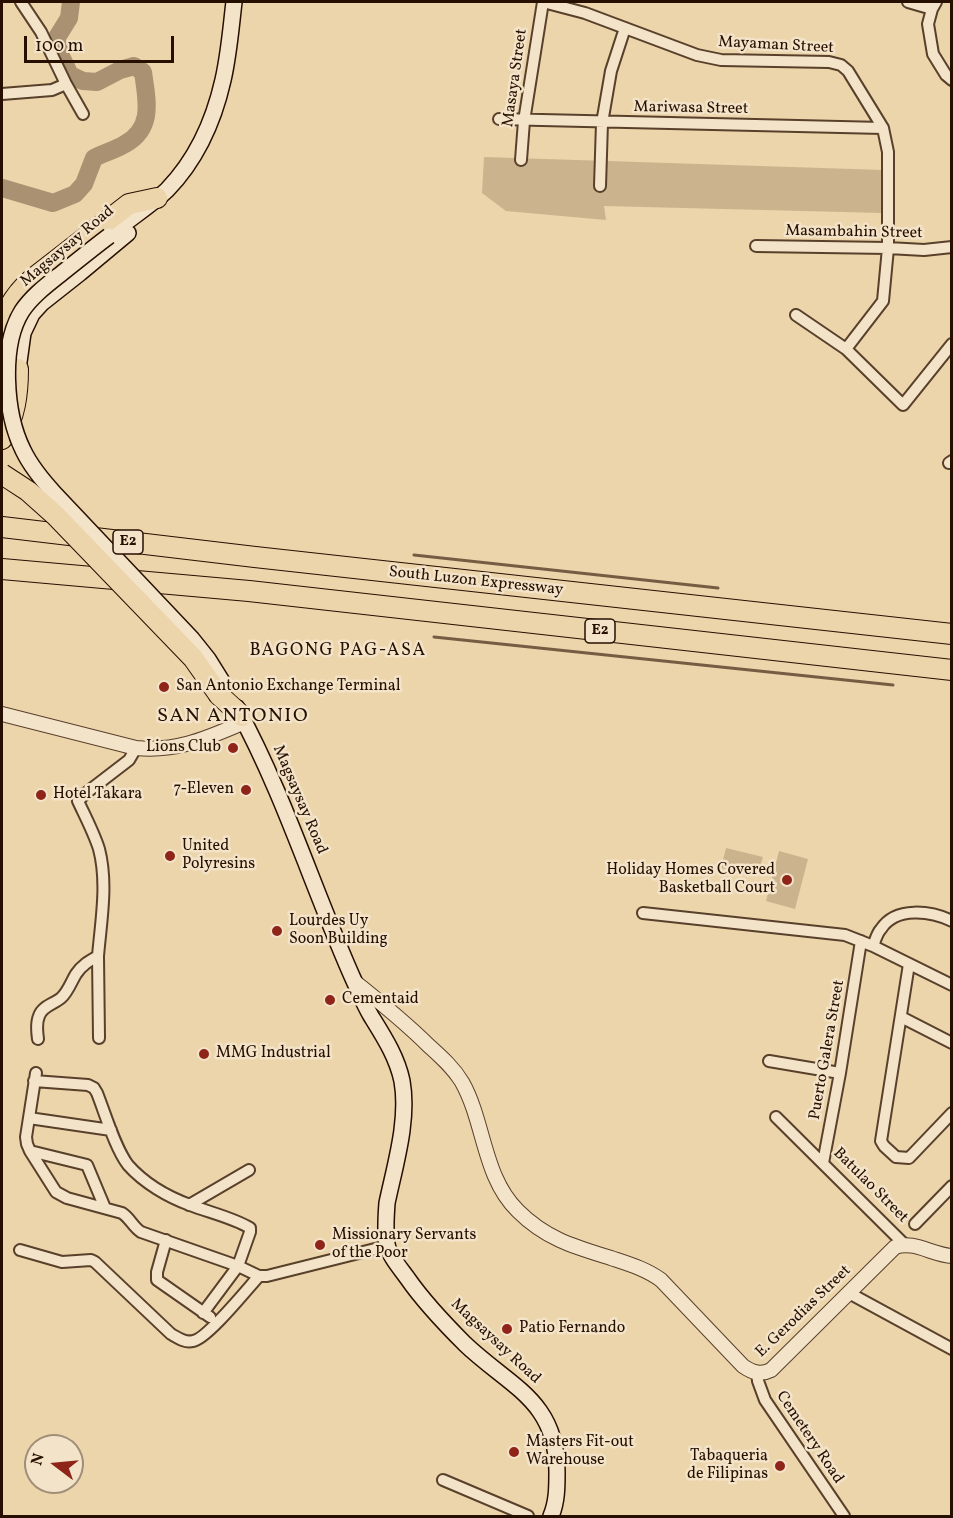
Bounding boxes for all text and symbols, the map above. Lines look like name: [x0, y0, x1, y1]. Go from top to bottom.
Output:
scale bar: [27, 24, 177, 62]
street label: Masaya Street: [500, 28, 532, 128]
street label: Mayaman Street: [718, 33, 834, 59]
text: 100 m: [35, 34, 84, 59]
street label: Mariwasa Street: [633, 98, 749, 120]
street label: Magsaysay Road: [17, 202, 119, 292]
street label: Masambahin Street: [785, 222, 923, 244]
road number: E2: [113, 530, 143, 554]
street label: South Luzon Expressway: [388, 563, 564, 601]
road number: E2: [585, 619, 615, 643]
district label: BAGONG PAG-ASA: [249, 641, 427, 663]
place label: San Antonio Exchange Terminal: [176, 677, 401, 697]
marker: San Antonio Exchange Terminal: [157, 680, 171, 694]
district label: SAN ANTONIO: [157, 705, 309, 729]
place label: Lions Club: [146, 738, 221, 758]
marker: Lions Club: [226, 741, 240, 755]
street label: Magsaysay Road: [267, 743, 331, 857]
place label: 7-Eleven: [173, 780, 234, 800]
marker: 7-Eleven: [239, 783, 253, 797]
place label: Hotel Takara: [53, 785, 142, 805]
marker: Hotel Takara: [34, 788, 48, 802]
place label: United Polyresins: [182, 837, 255, 875]
marker: United Polyresins: [163, 849, 177, 863]
place label: Holiday Homes Covered Basketball Court: [606, 861, 775, 899]
marker: Holiday Homes Covered Basketball Court: [780, 873, 794, 887]
place label: Lourdes Uy Soon Building: [289, 912, 388, 950]
marker: Lourdes Uy Soon Building: [270, 924, 284, 938]
street label: Puerto Galera Street: [806, 979, 850, 1121]
place label: Cementaid: [342, 990, 419, 1010]
marker: Cementaid: [323, 993, 337, 1007]
place label: MMG Industrial: [216, 1044, 331, 1064]
marker: MMG Industrial: [197, 1047, 211, 1061]
street label: Batulao Street: [828, 1144, 912, 1228]
place label: Missionary Servants of the Poor: [332, 1226, 476, 1264]
marker: Missionary Servants of the Poor: [313, 1238, 327, 1252]
street label: E. Gerodias Street: [752, 1262, 856, 1362]
street label: Magsaysay Road: [446, 1295, 544, 1389]
place label: Patio Fernando: [519, 1319, 625, 1339]
marker: Patio Fernando: [500, 1322, 514, 1336]
street label: Cemetery Road: [771, 1388, 847, 1488]
place label: Masters Fit-out Warehouse: [526, 1433, 634, 1471]
north arrow: [24, 1434, 84, 1494]
marker: Masters Fit-out Warehouse: [507, 1445, 521, 1459]
place label: Tabaqueria de Filipinas: [687, 1447, 768, 1485]
text: N: [26, 1451, 51, 1468]
marker: Tabaqueria de Filipinas: [773, 1459, 787, 1473]

